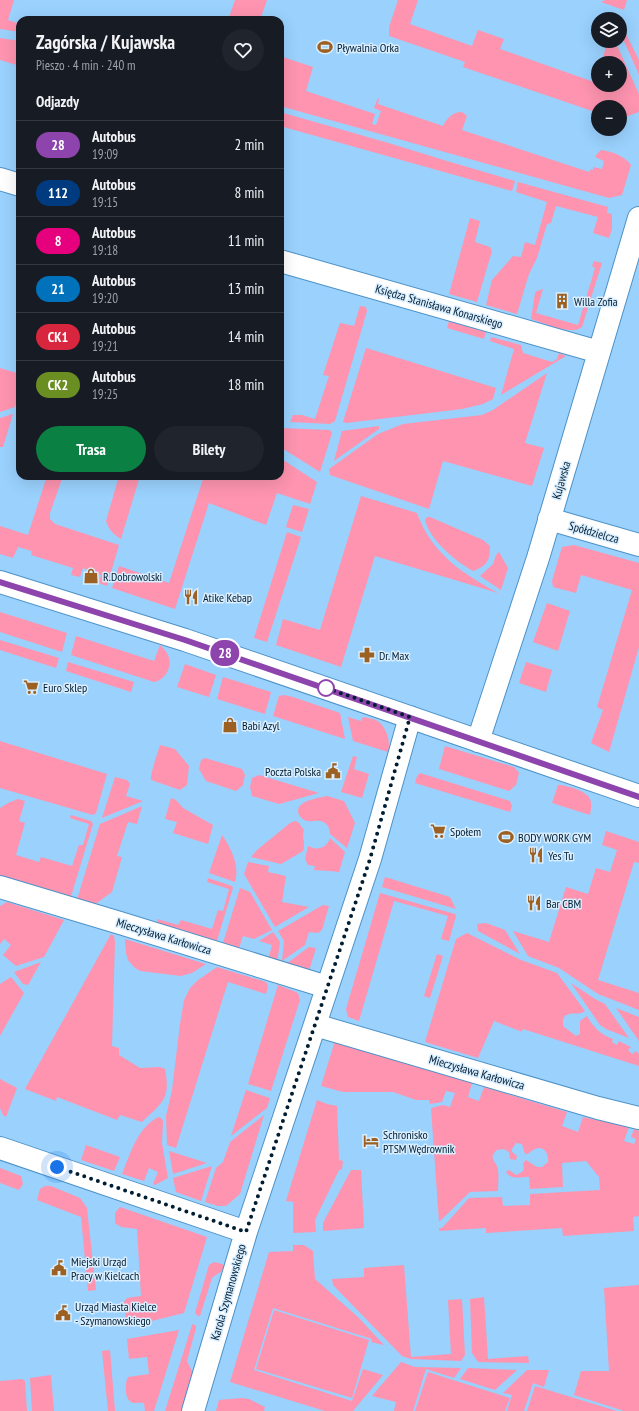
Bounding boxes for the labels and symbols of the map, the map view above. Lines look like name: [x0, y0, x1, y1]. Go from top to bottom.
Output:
sports icon: Pływalnia Orka: [316, 38, 334, 56]
place label: Pływalnia Orka: [337, 40, 399, 55]
street label: Księdza Stanisława Konarskiego: [374, 281, 504, 331]
building icon: Willa Zofia: [553, 292, 571, 310]
place label: Willa Zofia: [574, 294, 618, 309]
street label: Kujawska: [548, 459, 574, 501]
street label: Spółdzielcza: [567, 518, 621, 546]
shop icon: R.Dobrowolski: [82, 567, 100, 585]
place label: R.Dobrowolski: [103, 569, 162, 584]
restaurant icon: Atike Kebap: [182, 588, 200, 606]
place label: Atike Kebap: [203, 590, 252, 605]
line badge: 28: [207, 640, 243, 666]
pharmacy icon: Dr. Max: [358, 646, 376, 664]
place label: Dr. Max: [379, 648, 409, 663]
supermarket icon: Euro Sklep: [22, 678, 40, 696]
unlabelled marker: [317, 679, 335, 697]
place label: Euro Sklep: [43, 680, 87, 695]
shop icon: Babi Azyl: [221, 716, 239, 734]
place label: Babi Azyl: [242, 718, 280, 733]
public building icon: Poczta Polska: [324, 762, 342, 780]
place label: Poczta Polska: [265, 764, 321, 779]
supermarket icon: Społem: [429, 822, 447, 840]
place label: Społem: [450, 824, 481, 839]
sports icon: BODY WORK GYM: [497, 828, 515, 846]
place label: BODY WORK GYM: [518, 830, 591, 845]
restaurant icon: Yes Tu: [527, 846, 545, 864]
place label: Yes Tu: [548, 848, 573, 863]
restaurant icon: Bar CBM: [525, 894, 543, 912]
place label: Bar CBM: [546, 896, 581, 911]
street label: Mieczysława Karłowicza: [115, 914, 214, 958]
street label: Mieczysława Karłowicza: [428, 1051, 527, 1093]
place label: Schronisko PTSM Wędrownik: [383, 1127, 455, 1156]
hotel icon: Schronisko PTSM Wędrownik: [362, 1132, 380, 1150]
your location: [47, 1157, 67, 1177]
street label: Karola Szymanowskiego: [207, 1242, 249, 1342]
place label: Miejski Urząd Pracy w Kielcach: [71, 1254, 139, 1283]
public building icon: Miejski Urząd Pracy w Kielcach: [50, 1259, 68, 1277]
place label: Urząd Miasta Kielce - Szymanowskiego: [75, 1299, 156, 1328]
public building icon: Urząd Miasta Kielce - Szymanowskiego: [54, 1304, 72, 1322]

